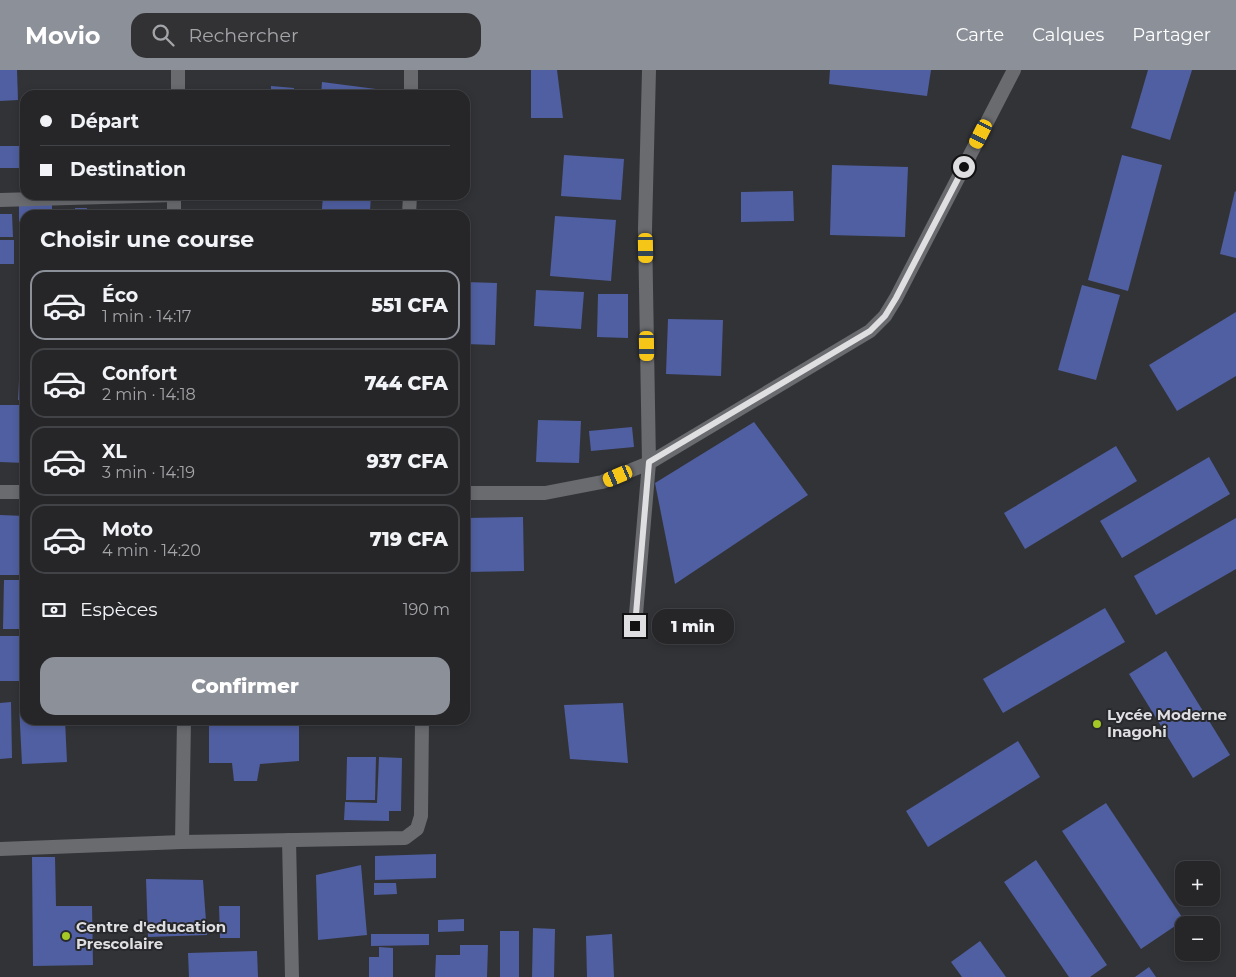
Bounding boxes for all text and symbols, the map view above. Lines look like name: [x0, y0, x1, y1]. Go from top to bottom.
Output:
search box: [131, 13, 481, 58]
text: Movio: [25, 21, 101, 50]
icon: search: [149, 21, 177, 49]
text: Rechercher: [189, 24, 299, 47]
text: Carte: [956, 24, 1004, 46]
text: Calques: [1032, 24, 1104, 46]
text: Partager: [1132, 24, 1211, 46]
text: Départ: [70, 110, 139, 133]
car: [967, 117, 994, 151]
route start: [953, 156, 975, 178]
text: Destination: [70, 158, 186, 181]
text: Choisir une course: [40, 226, 254, 253]
car: [638, 233, 653, 263]
icon: car: [42, 283, 87, 328]
text: Éco: [102, 284, 138, 307]
text: 551 CFA: [371, 294, 448, 317]
text: 1 min · 14:17: [102, 307, 192, 326]
car: [639, 331, 654, 361]
icon: car: [42, 361, 87, 406]
text: Confort: [102, 362, 177, 385]
text: 744 CFA: [365, 372, 448, 395]
text: 2 min · 14:18: [102, 385, 196, 404]
icon: car: [42, 439, 87, 484]
text: XL: [102, 440, 127, 463]
text: 937 CFA: [367, 450, 448, 473]
text: 3 min · 14:19: [102, 463, 195, 482]
car: [601, 463, 634, 489]
icon: car: [42, 517, 87, 562]
text: Moto: [102, 518, 153, 541]
text: 719 CFA: [370, 528, 448, 551]
text: 4 min · 14:20: [102, 541, 201, 560]
icon: cash: [40, 596, 68, 624]
text: Espèces: [80, 598, 157, 621]
text: 190 m: [403, 600, 450, 619]
callout: 1 min: [652, 608, 735, 644]
route end: [624, 615, 646, 637]
text: 1 min: [671, 617, 715, 636]
button: Confirmer: [40, 657, 450, 715]
place label: Lycée Moderne Inagohi: [1107, 705, 1227, 741]
marker: Lycée Moderne Inagohi: [1091, 718, 1103, 730]
map controls: [1175, 861, 1220, 961]
button: +: [1175, 861, 1220, 906]
button: −: [1175, 916, 1220, 961]
place label: Centre d'education Prescolaire: [76, 917, 226, 953]
marker: Centre d'education Prescolaire: [60, 930, 72, 942]

